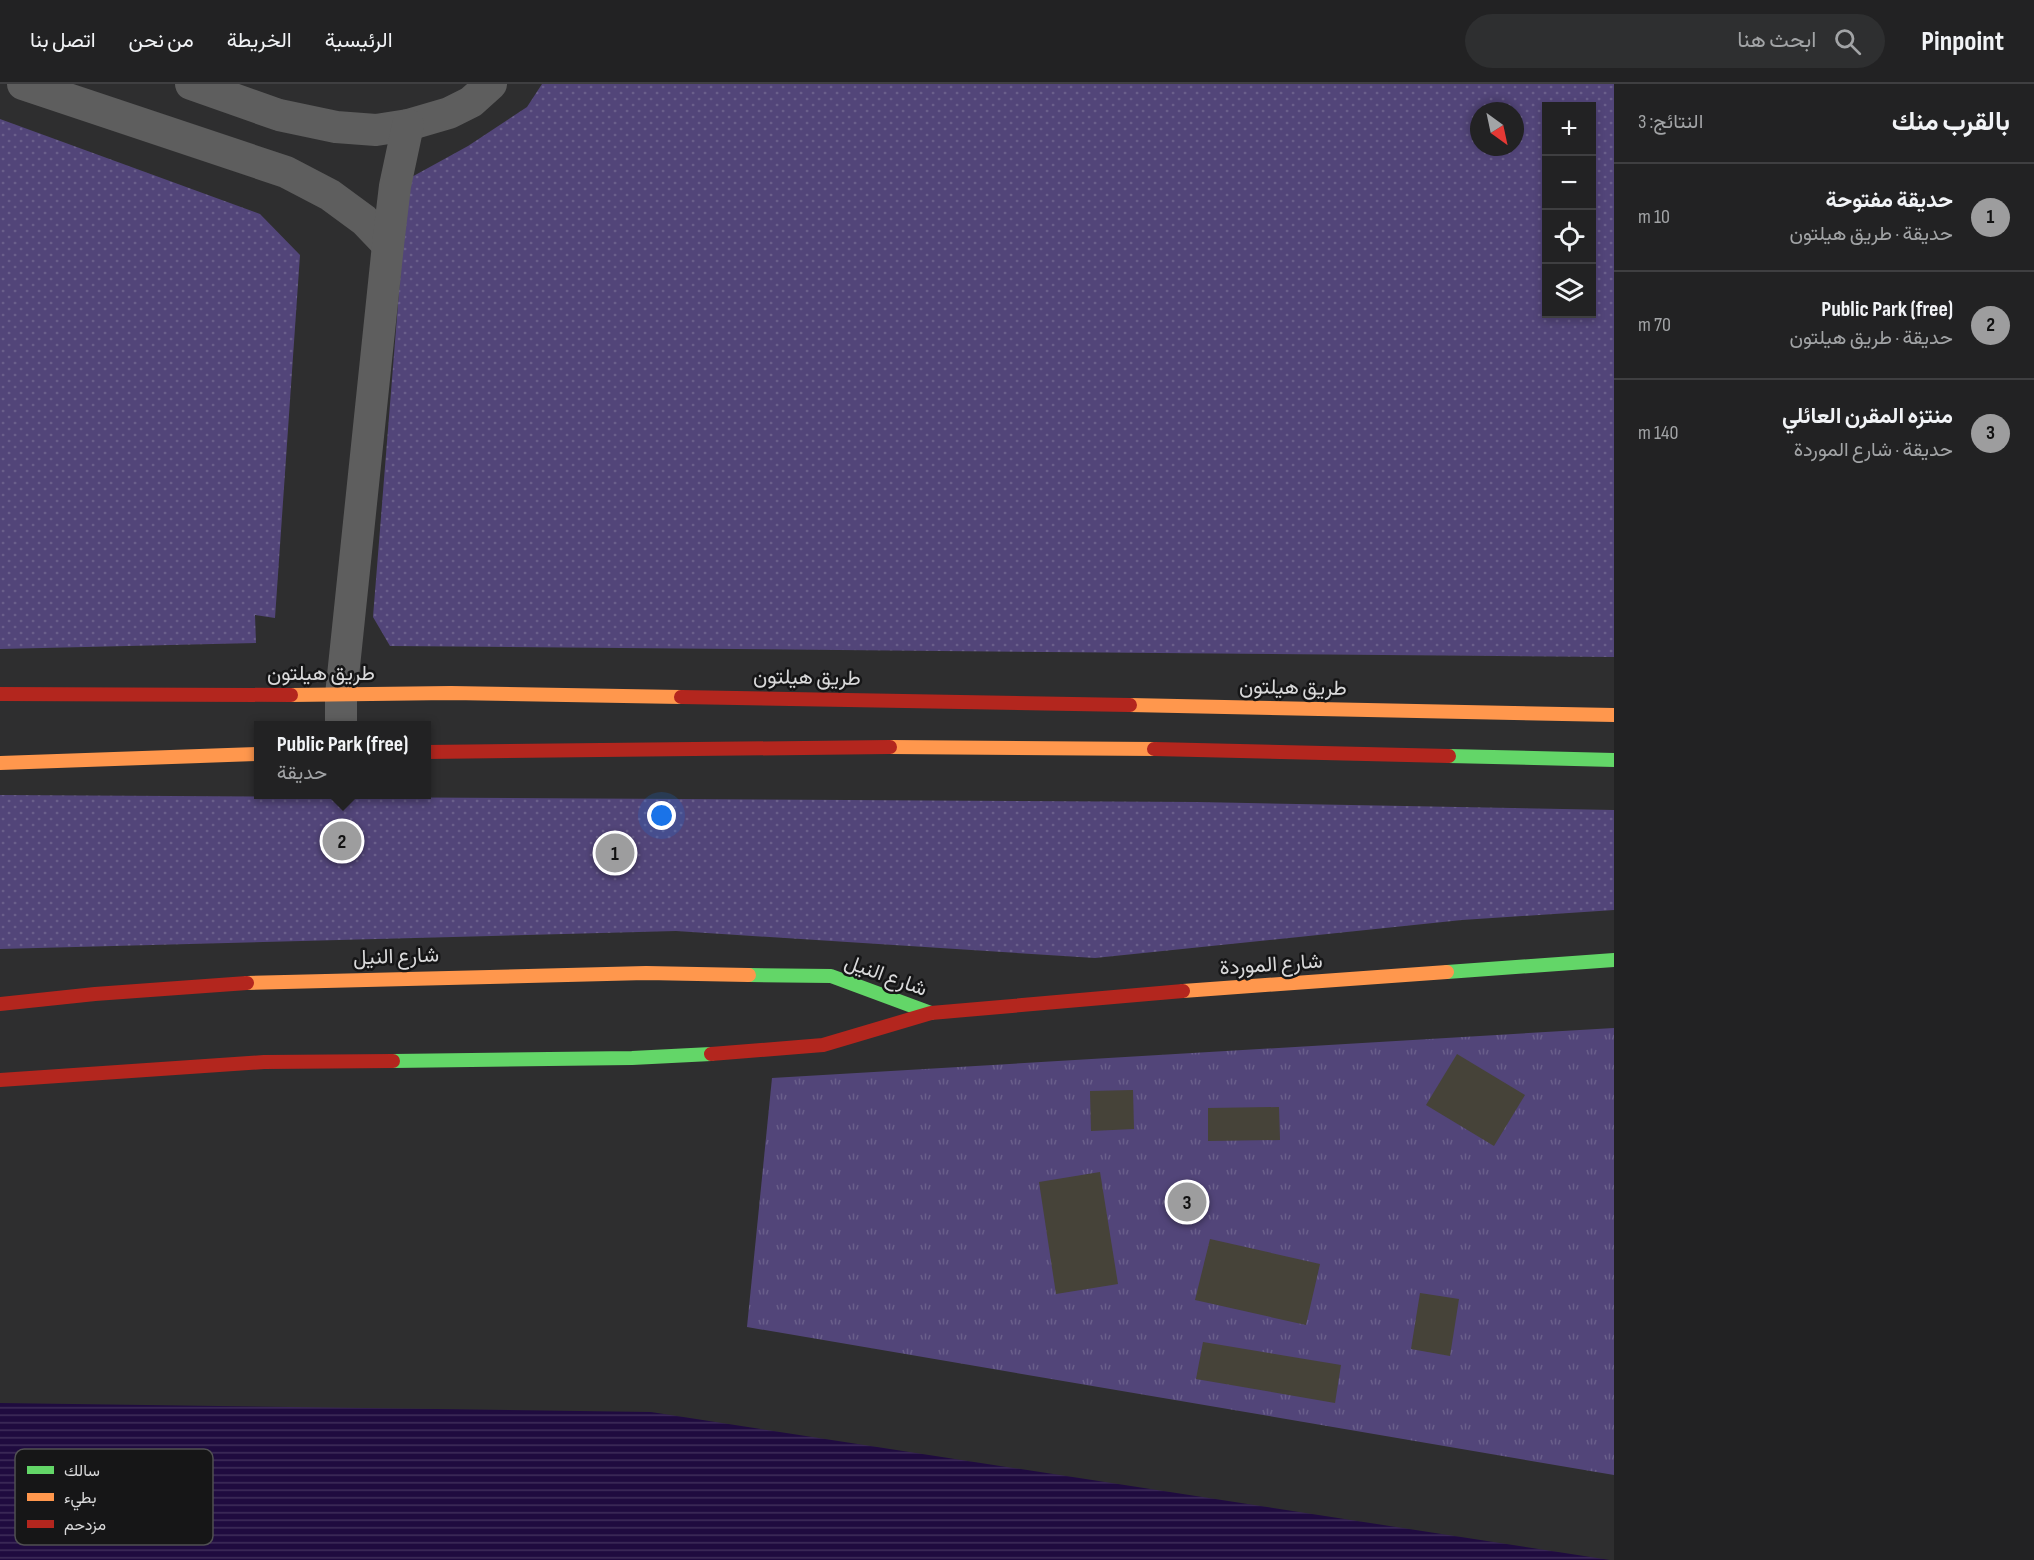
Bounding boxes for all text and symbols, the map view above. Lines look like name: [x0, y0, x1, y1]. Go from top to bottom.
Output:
search box: [1465, 14, 1885, 68]
icon: search: [1831, 25, 1864, 58]
text: Pinpoint: [1921, 25, 2004, 58]
text: ابحث هنا: [1737, 27, 1816, 54]
text: اتصل بنا: [30, 28, 96, 53]
text: من نحن: [129, 28, 194, 53]
text: الخريطة: [227, 28, 292, 53]
text: الرئيسية: [325, 28, 393, 53]
north arrow: [1470, 102, 1524, 156]
map controls: [1542, 102, 1596, 318]
button: +: [1542, 102, 1596, 156]
text: بالقرب منك: [1892, 107, 2010, 138]
text: النتائج: 3: [1638, 110, 1703, 134]
button: −: [1542, 156, 1596, 210]
text: حديقة مفتوحة: [1826, 187, 1953, 214]
text: 10 m: [1638, 205, 1670, 229]
text: 1: [1987, 205, 1994, 229]
button: locate: [1542, 210, 1596, 264]
text: حديقة · طريق هيلتون: [1789, 222, 1953, 246]
button: layers: [1542, 264, 1596, 318]
text: Public Park (free): [1821, 296, 1953, 323]
text: 70 m: [1638, 313, 1671, 337]
text: 2: [1986, 313, 1995, 337]
text: حديقة · طريق هيلتون: [1789, 326, 1953, 350]
text: منتزه المقرن العائلي: [1782, 403, 1953, 430]
text: 140 m: [1638, 421, 1678, 445]
text: 3: [1986, 421, 1995, 445]
text: حديقة · شارع الموردة: [1794, 438, 1953, 462]
street label: طريق هيلتون: [267, 661, 375, 686]
street label: طريق هيلتون: [753, 664, 861, 691]
street label: طريق هيلتون: [1239, 674, 1347, 701]
popup: [254, 721, 431, 799]
text: Public Park (free): [277, 731, 408, 758]
text: حديقة: [277, 761, 327, 785]
your location: [647, 801, 676, 830]
pin: 2: [322, 818, 362, 864]
pin: 1: [596, 830, 634, 876]
street label: شارع النيل: [353, 943, 439, 971]
street label: شارع الموردة: [1219, 948, 1323, 982]
street label: شارع النيل: [841, 949, 931, 1003]
pin: 3: [1168, 1180, 1206, 1224]
legend: [15, 1449, 213, 1545]
text: سالك: [64, 1462, 100, 1481]
text: بطيء: [64, 1489, 96, 1511]
text: مزدحم: [64, 1516, 106, 1535]

